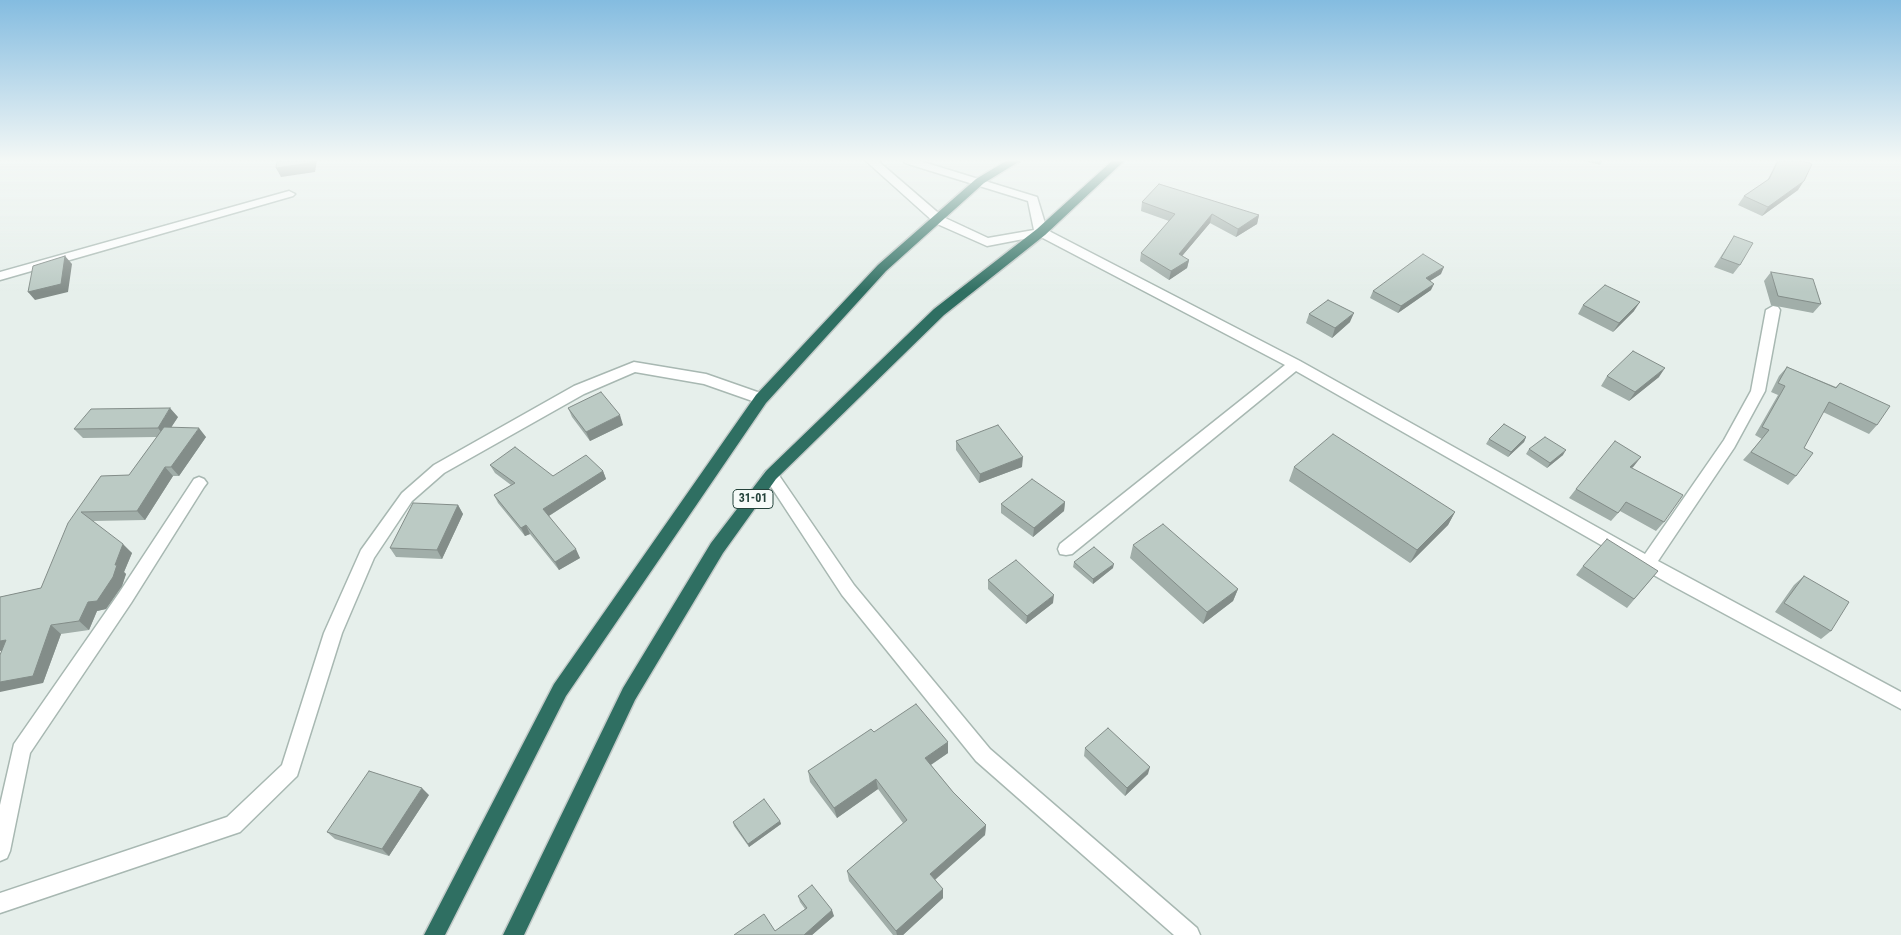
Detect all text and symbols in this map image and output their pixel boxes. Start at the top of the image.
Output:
road number: 31-01 [733,489,773,508]

